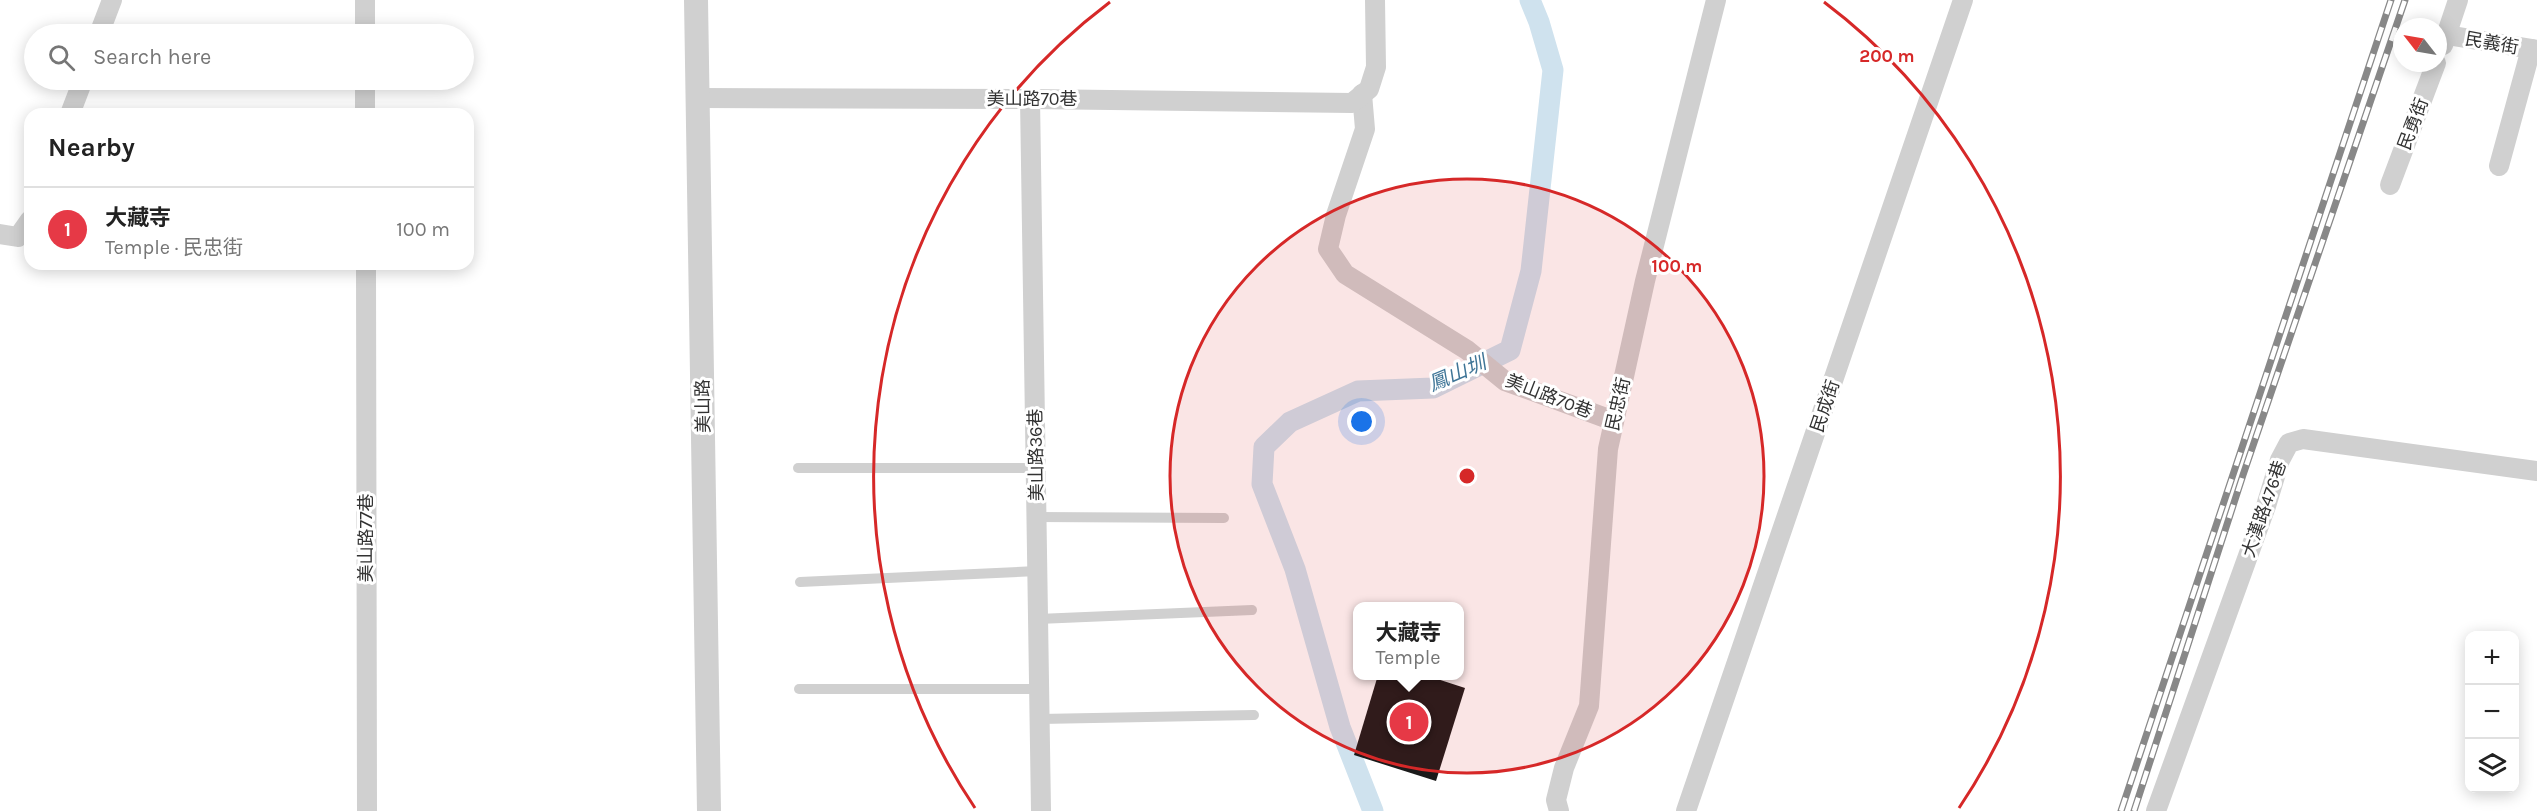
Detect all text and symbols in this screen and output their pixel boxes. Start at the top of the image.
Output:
north arrow [2393,18,2447,72]
search box [24,24,474,90]
street label: 民義街 [2464,27,2520,59]
icon: search [45,41,78,74]
text: Search here [93,44,211,70]
text: 200 m [1859,45,1915,67]
street label: 美山路70巷 [986,88,1078,110]
street label: 民勇街 [2393,95,2433,153]
text: Nearby [48,132,135,163]
text: 大藏寺 [105,205,171,231]
text: 1 [64,218,71,241]
text: 100 m [396,218,450,241]
text: Temple · 民忠街 [105,236,243,259]
text: 100 m [1652,255,1702,277]
water label: 鳳山圳 [1425,350,1492,396]
street label: 美山路70巷 [1503,369,1595,423]
street label: 民忠街 [1601,375,1635,433]
street label: 民成街 [1806,377,1844,435]
street label: 美山路 [692,379,714,433]
your location [1347,407,1376,436]
street label: 美山路36巷 [1024,408,1048,502]
street label: 大漢路476巷 [2237,458,2291,560]
centre of rings [1457,466,1477,486]
street label: 美山路77巷 [355,494,377,582]
popup [1353,602,1464,680]
text: 大藏寺 [1375,620,1442,646]
map controls [2465,631,2519,793]
button: + [2465,631,2519,685]
text: Temple [1375,646,1441,669]
button: − [2465,685,2519,739]
pin: 1 [1390,700,1428,744]
button: layers [2465,739,2519,793]

